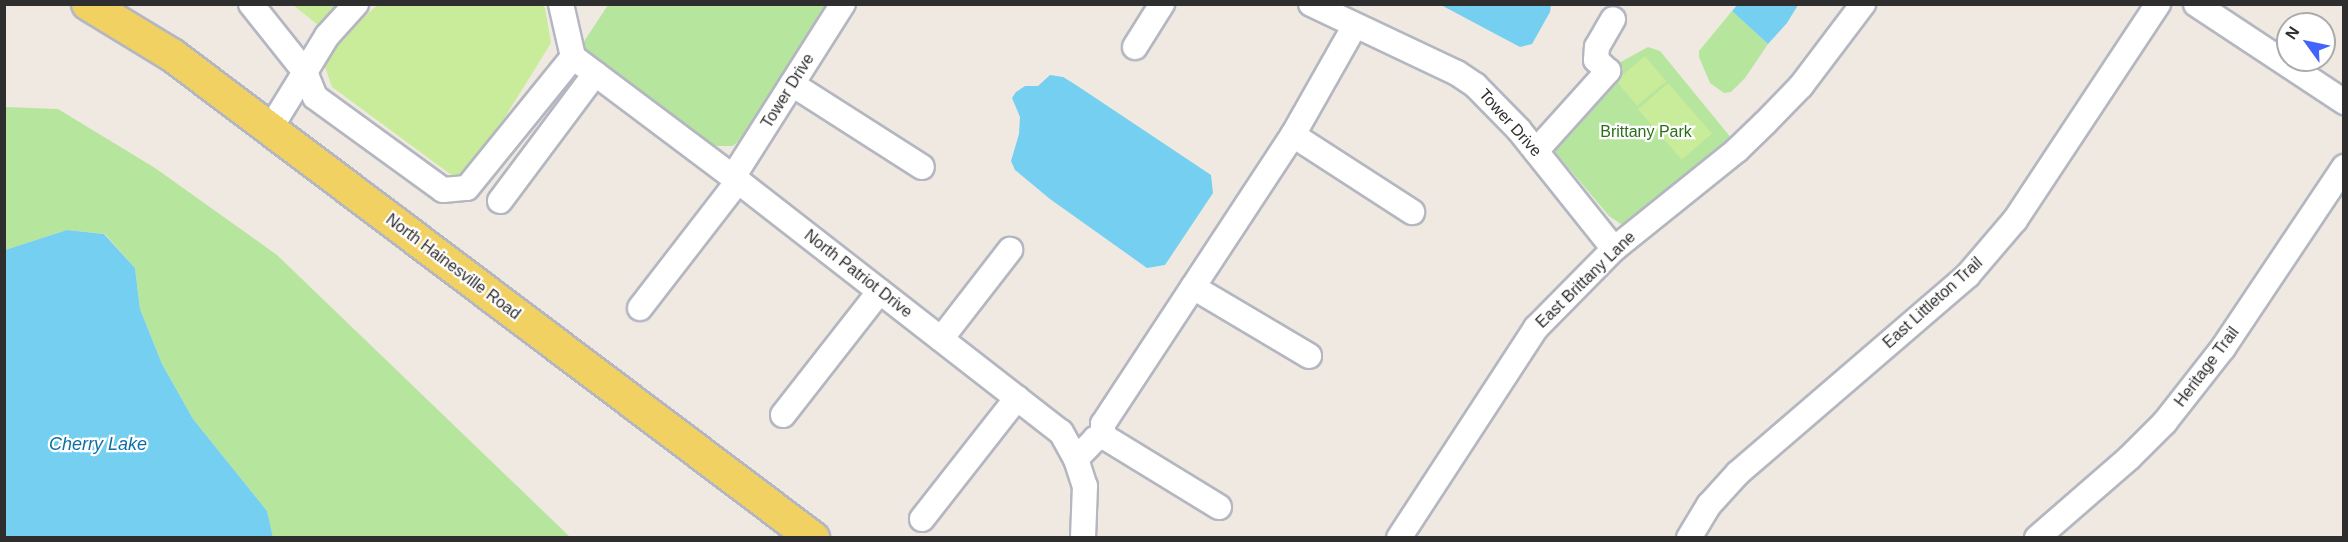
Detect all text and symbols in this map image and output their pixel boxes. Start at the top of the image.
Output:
north arrow [2276,12,2336,72]
text: N [2282,24,2302,42]
street label: Tower Drive [757,50,819,132]
street label: Tower Drive [1475,85,1545,161]
park label: Brittany Park [1600,122,1692,142]
street label: North Hainesville Road [382,210,524,324]
street label: North Patriot Drive [800,226,916,322]
street label: East Brittany Lane [1532,228,1640,332]
street label: East Littleton Trail [1879,253,1987,353]
street label: Heritage Trail [2171,323,2243,411]
water label: Cherry Lake [49,433,147,455]

